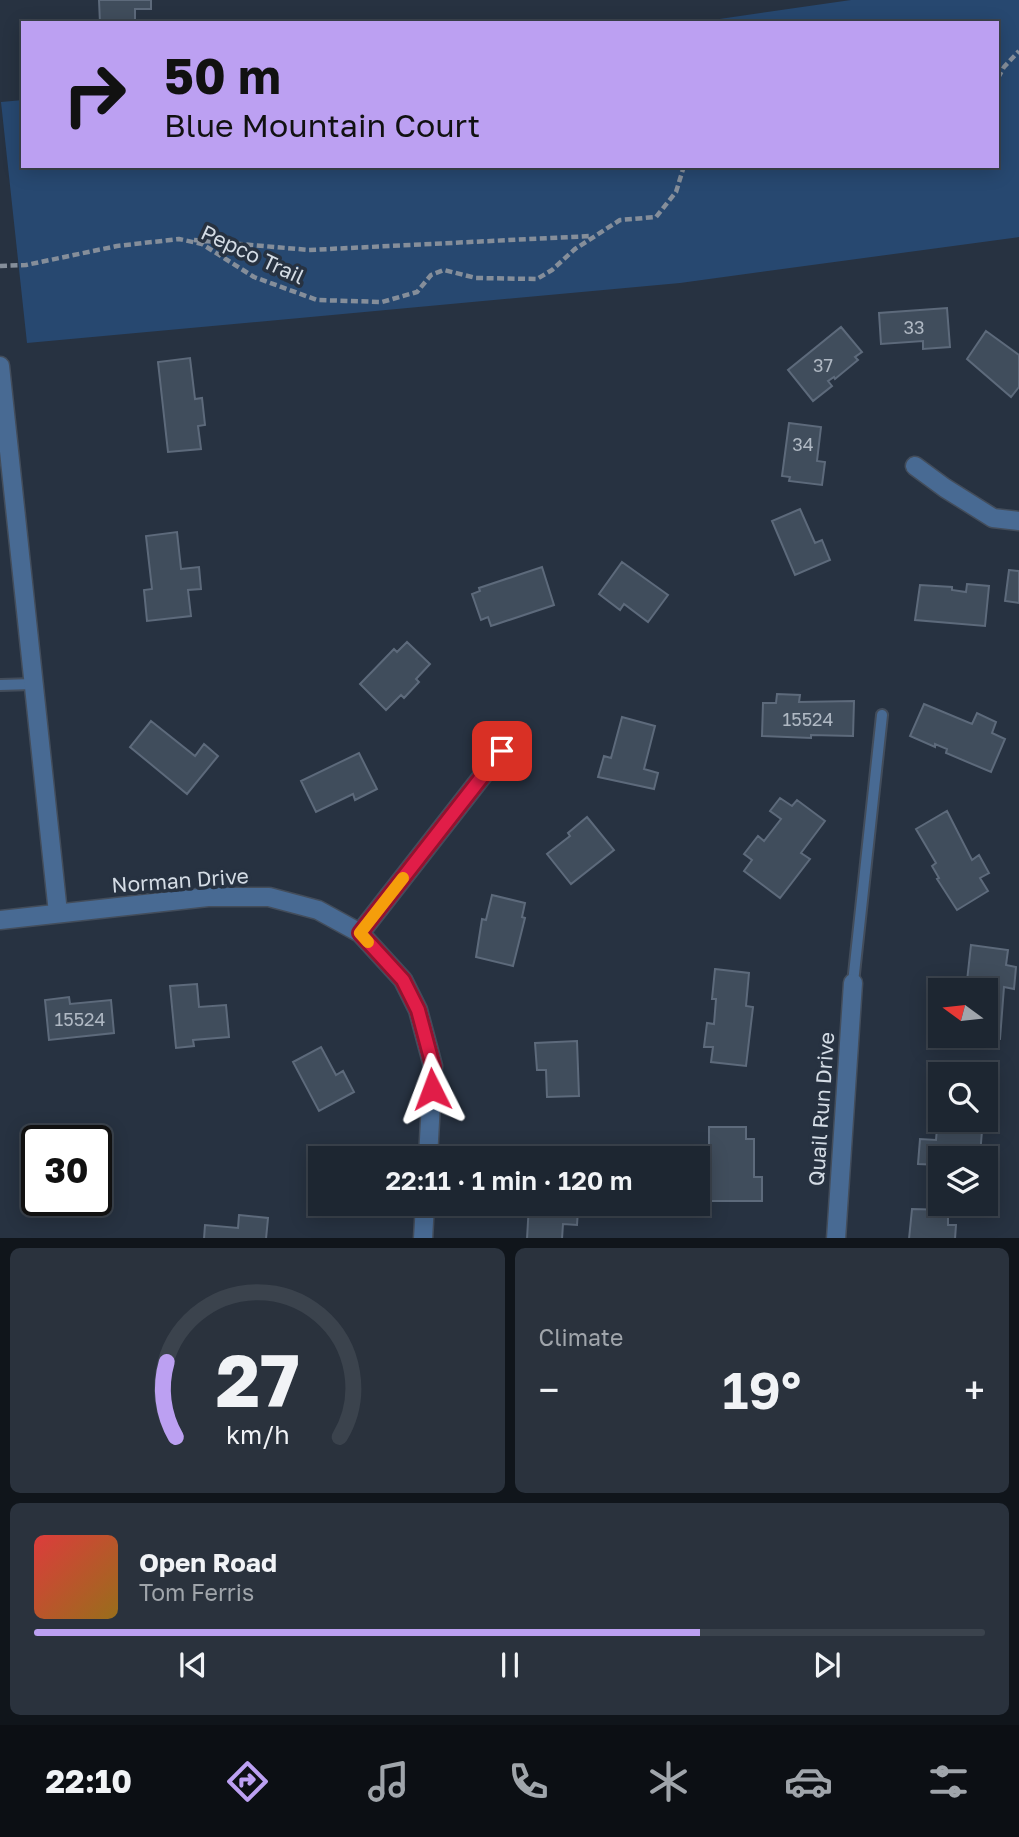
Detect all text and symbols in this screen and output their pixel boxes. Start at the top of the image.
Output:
text: 50 m [164,46,281,105]
icon: right [49,49,140,140]
text: Blue Mountain Court [164,106,480,144]
street label: Pepco Trail [197,219,309,289]
house number: 33 [903,316,925,338]
house number: 37 [813,354,833,376]
house number: 34 [792,433,814,455]
house number: 15524 [782,708,834,730]
pin [472,721,532,781]
icon: arrive [483,732,521,770]
street label: Norman Drive [111,862,249,898]
north arrow [928,978,998,1048]
map controls [928,978,998,1216]
house number: 15524 [54,1008,106,1030]
street label: Quail Run Drive [803,1031,839,1187]
position arrow [395,1052,469,1126]
button: search [928,1062,998,1132]
speed limit sign: 30 [21,1125,112,1216]
button: layers [928,1146,998,1216]
text: 22:11 · 1 min · 120 m [385,1165,633,1196]
text: Climate [539,1323,623,1351]
text: 27 [215,1336,299,1423]
text: 19° [722,1358,801,1420]
text: − [539,1367,559,1412]
text: + [964,1367,985,1412]
text: km/h [225,1418,289,1449]
text: Open Road [139,1547,277,1578]
text: Tom Ferris [139,1578,254,1606]
icon: previous [174,1646,212,1684]
icon: pause [491,1646,529,1684]
icon: next [808,1646,846,1684]
icon: directions [223,1757,272,1806]
icon: music [364,1757,413,1806]
icon: phone [504,1757,553,1806]
icon: climate [644,1757,693,1806]
icon: car [784,1757,833,1806]
icon: filters [924,1757,973,1806]
text: 22:10 [46,1762,132,1800]

